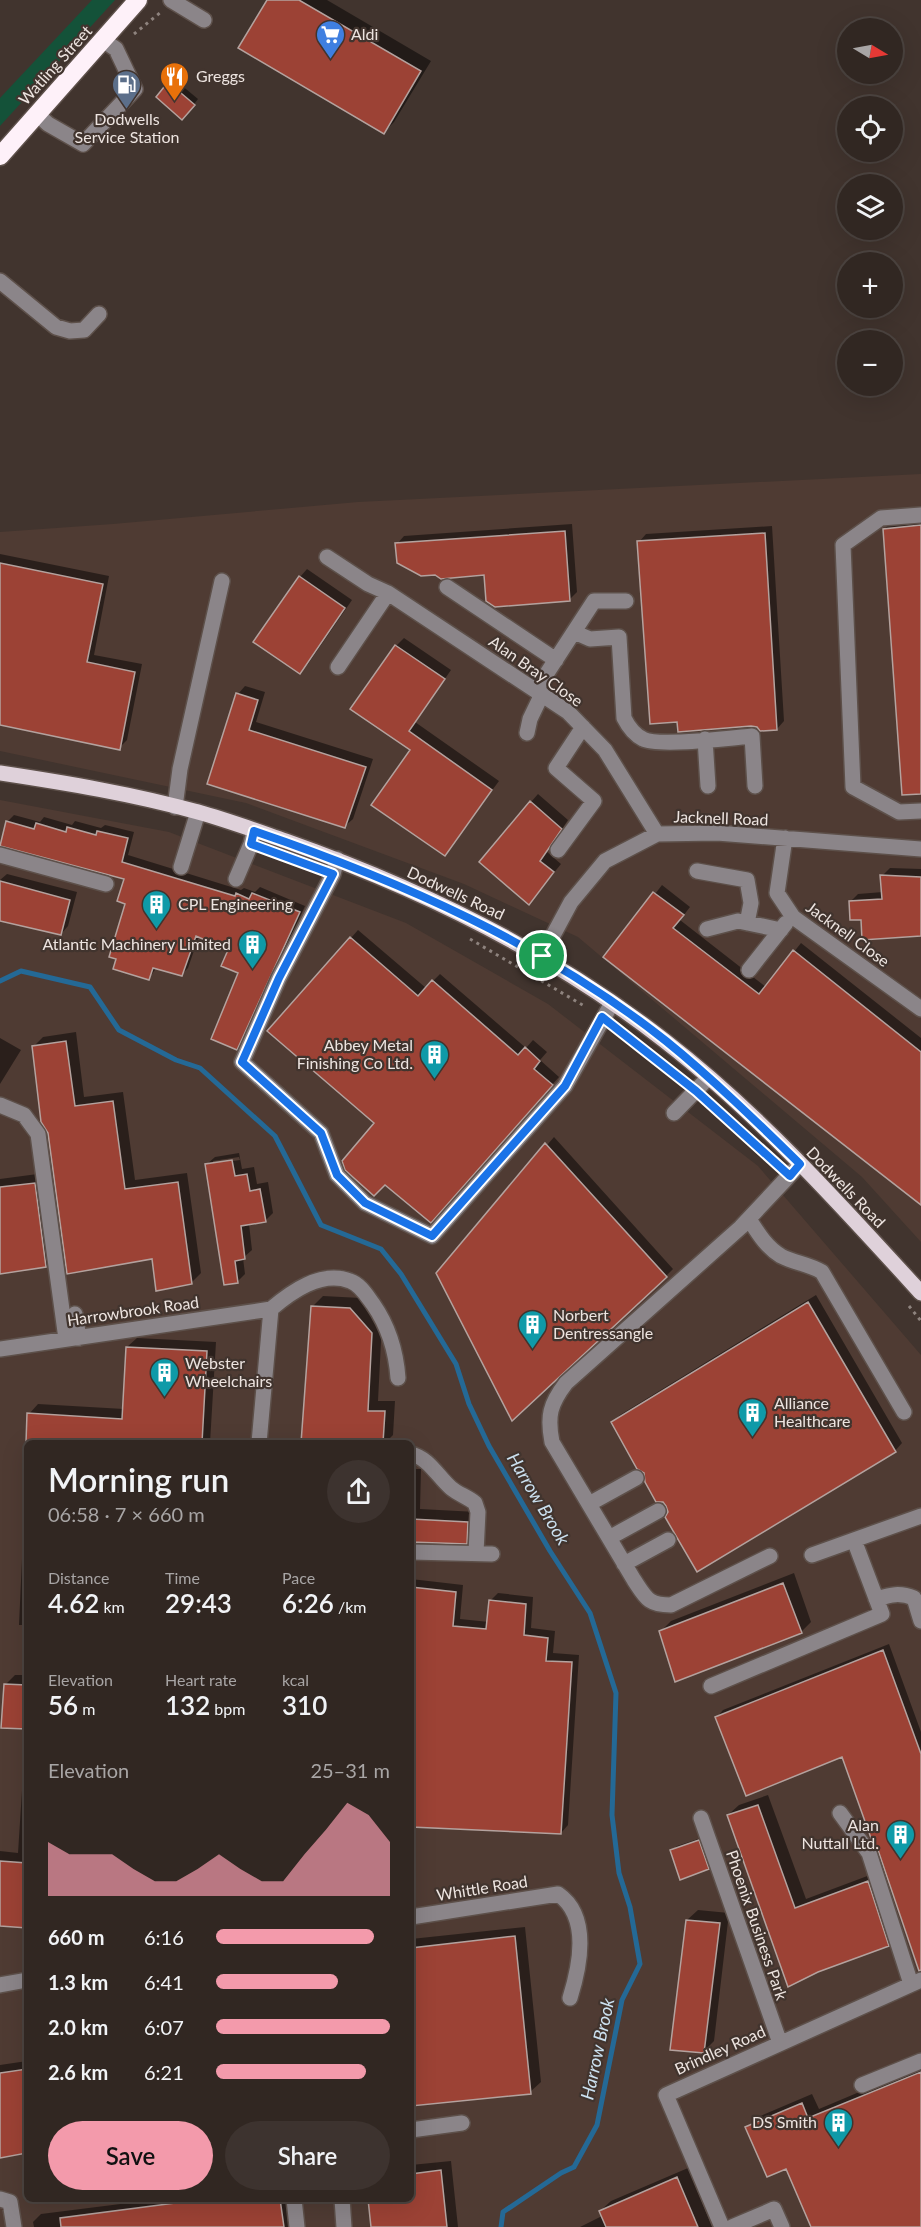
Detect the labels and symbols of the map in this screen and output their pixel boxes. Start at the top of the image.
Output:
supermarket icon: Aldi [314,18,346,60]
north arrow [837,18,903,84]
street label: Watling Street [14,21,95,108]
place label: Aldi [351,24,378,43]
restaurant icon: Greggs [159,60,191,102]
place label: Greggs [196,66,245,85]
fuel station icon: Dodwells Service Station [111,68,143,110]
place label: Dodwells Service Station [75,109,179,146]
street label: Alan Bray Close [486,631,587,710]
street label: Jacknell Road [673,806,769,829]
street label: Dodwells Road [405,862,508,923]
building icon: CPL Engineering [141,888,173,930]
place label: CPL Engineering [178,894,293,913]
street label: Jacknell Close [803,897,894,970]
building icon: Atlantic Machinery Limited [236,928,268,970]
pin [516,930,567,981]
place label: Atlantic Machinery Limited [42,934,231,953]
place label: Abbey Metal Finishing Co Ltd. [297,1035,413,1072]
building icon: Abbey Metal Finishing Co Ltd. [418,1038,450,1080]
street label: Dodwells Road [803,1142,890,1231]
street label: Harrowbrook Road [66,1292,200,1329]
place label: Norbert Dentressangle [553,1305,653,1342]
building icon: Norbert Dentressangle [516,1308,548,1350]
place label: Webster Wheelchairs [185,1353,272,1390]
building icon: Webster Wheelchairs [148,1356,180,1398]
place label: Alliance Healthcare [774,1393,850,1430]
building icon: Alliance Healthcare [737,1396,769,1438]
water label: Harrow Brook [503,1448,575,1549]
place label: Alan Nuttall Ltd. [801,1815,879,1852]
building icon: Alan Nuttall Ltd. [884,1818,916,1860]
street label: Phoenix Business Park [723,1847,792,2003]
street label: Whittle Road [435,1871,529,1904]
water label: Harrow Brook [576,1995,619,2102]
street label: Brindley Road [672,2021,768,2078]
building icon: DS Smith [822,2106,854,2148]
place label: DS Smith [752,2112,817,2131]

